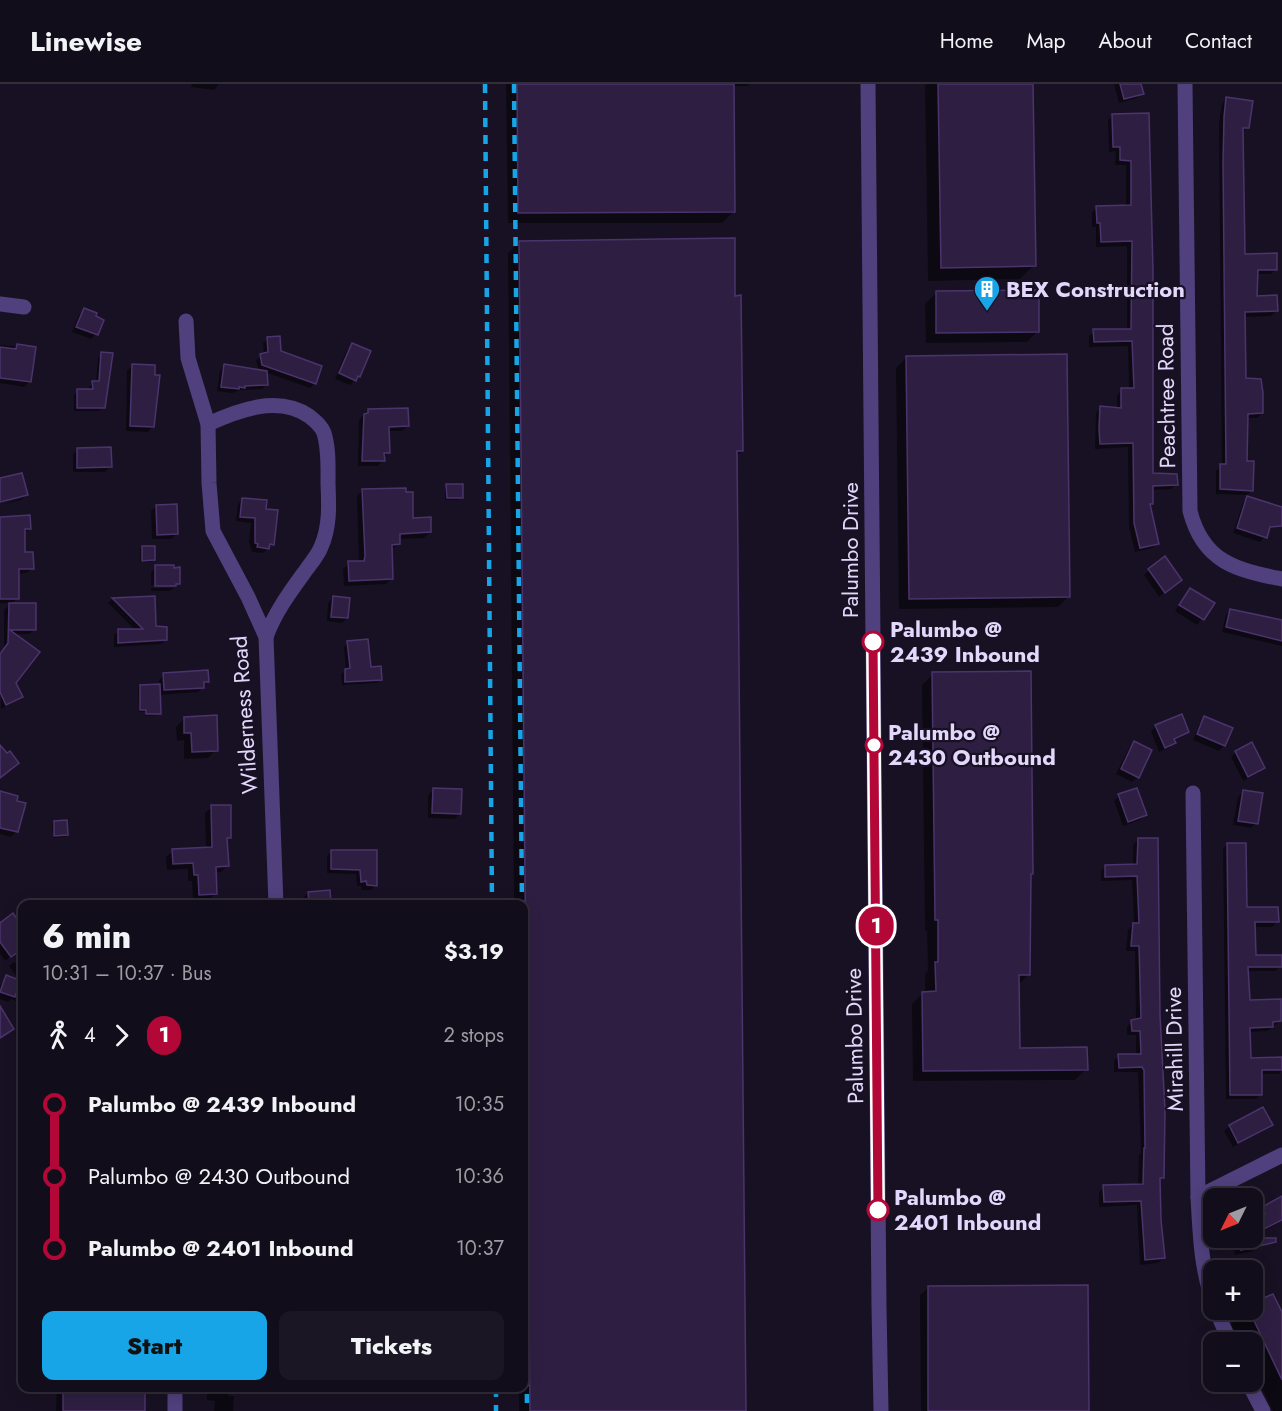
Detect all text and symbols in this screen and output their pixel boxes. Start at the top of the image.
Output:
text: Linewise [30,21,142,62]
text: Home [940,26,993,56]
text: Map [1026,26,1066,56]
text: About [1099,26,1152,56]
text: Contact [1185,26,1252,56]
place label: BEX Construction [1006,273,1185,305]
building icon: BEX Construction [972,274,1002,312]
street label: Peachtree Road [1149,323,1183,469]
street label: Palumbo Drive [834,482,866,618]
place label: Palumbo @ 2439 Inbound [890,613,1040,670]
marker: Palumbo @ 2439 Inbound [862,631,884,653]
street label: Wilderness Road [223,635,265,795]
place label: Palumbo @ 2430 Outbound [888,716,1056,773]
marker: Palumbo @ 2430 Outbound [865,736,883,754]
line badge: 1 [856,906,896,946]
text: 1 [871,911,881,941]
text: 6 min [42,913,131,960]
text: $3.19 [444,935,504,967]
text: 10:31 – 10:37 · Bus [42,959,212,988]
street label: Palumbo Drive [837,968,871,1104]
street label: Mirahill Drive [1157,986,1191,1112]
icon: walk [42,1019,75,1052]
icon: forward [105,1019,138,1052]
text: 1 [159,1020,169,1050]
text: 4 [84,1021,96,1050]
text: 2 stops [443,1021,504,1050]
text: Palumbo @ 2439 Inbound [88,1088,356,1120]
text: 10:35 [455,1090,504,1119]
text: Palumbo @ 2430 Outbound [88,1160,350,1192]
text: 10:36 [455,1162,504,1191]
place label: Palumbo @ 2401 Inbound [894,1181,1041,1238]
north arrow [1203,1188,1263,1248]
map controls [1203,1188,1263,1392]
marker: Palumbo @ 2401 Inbound [867,1199,889,1221]
text: Palumbo @ 2401 Inbound [88,1232,354,1264]
text: 10:37 [456,1234,504,1263]
button: + [1203,1260,1263,1320]
button: Start [42,1311,267,1380]
button: Tickets [279,1311,504,1380]
button: − [1203,1332,1263,1392]

